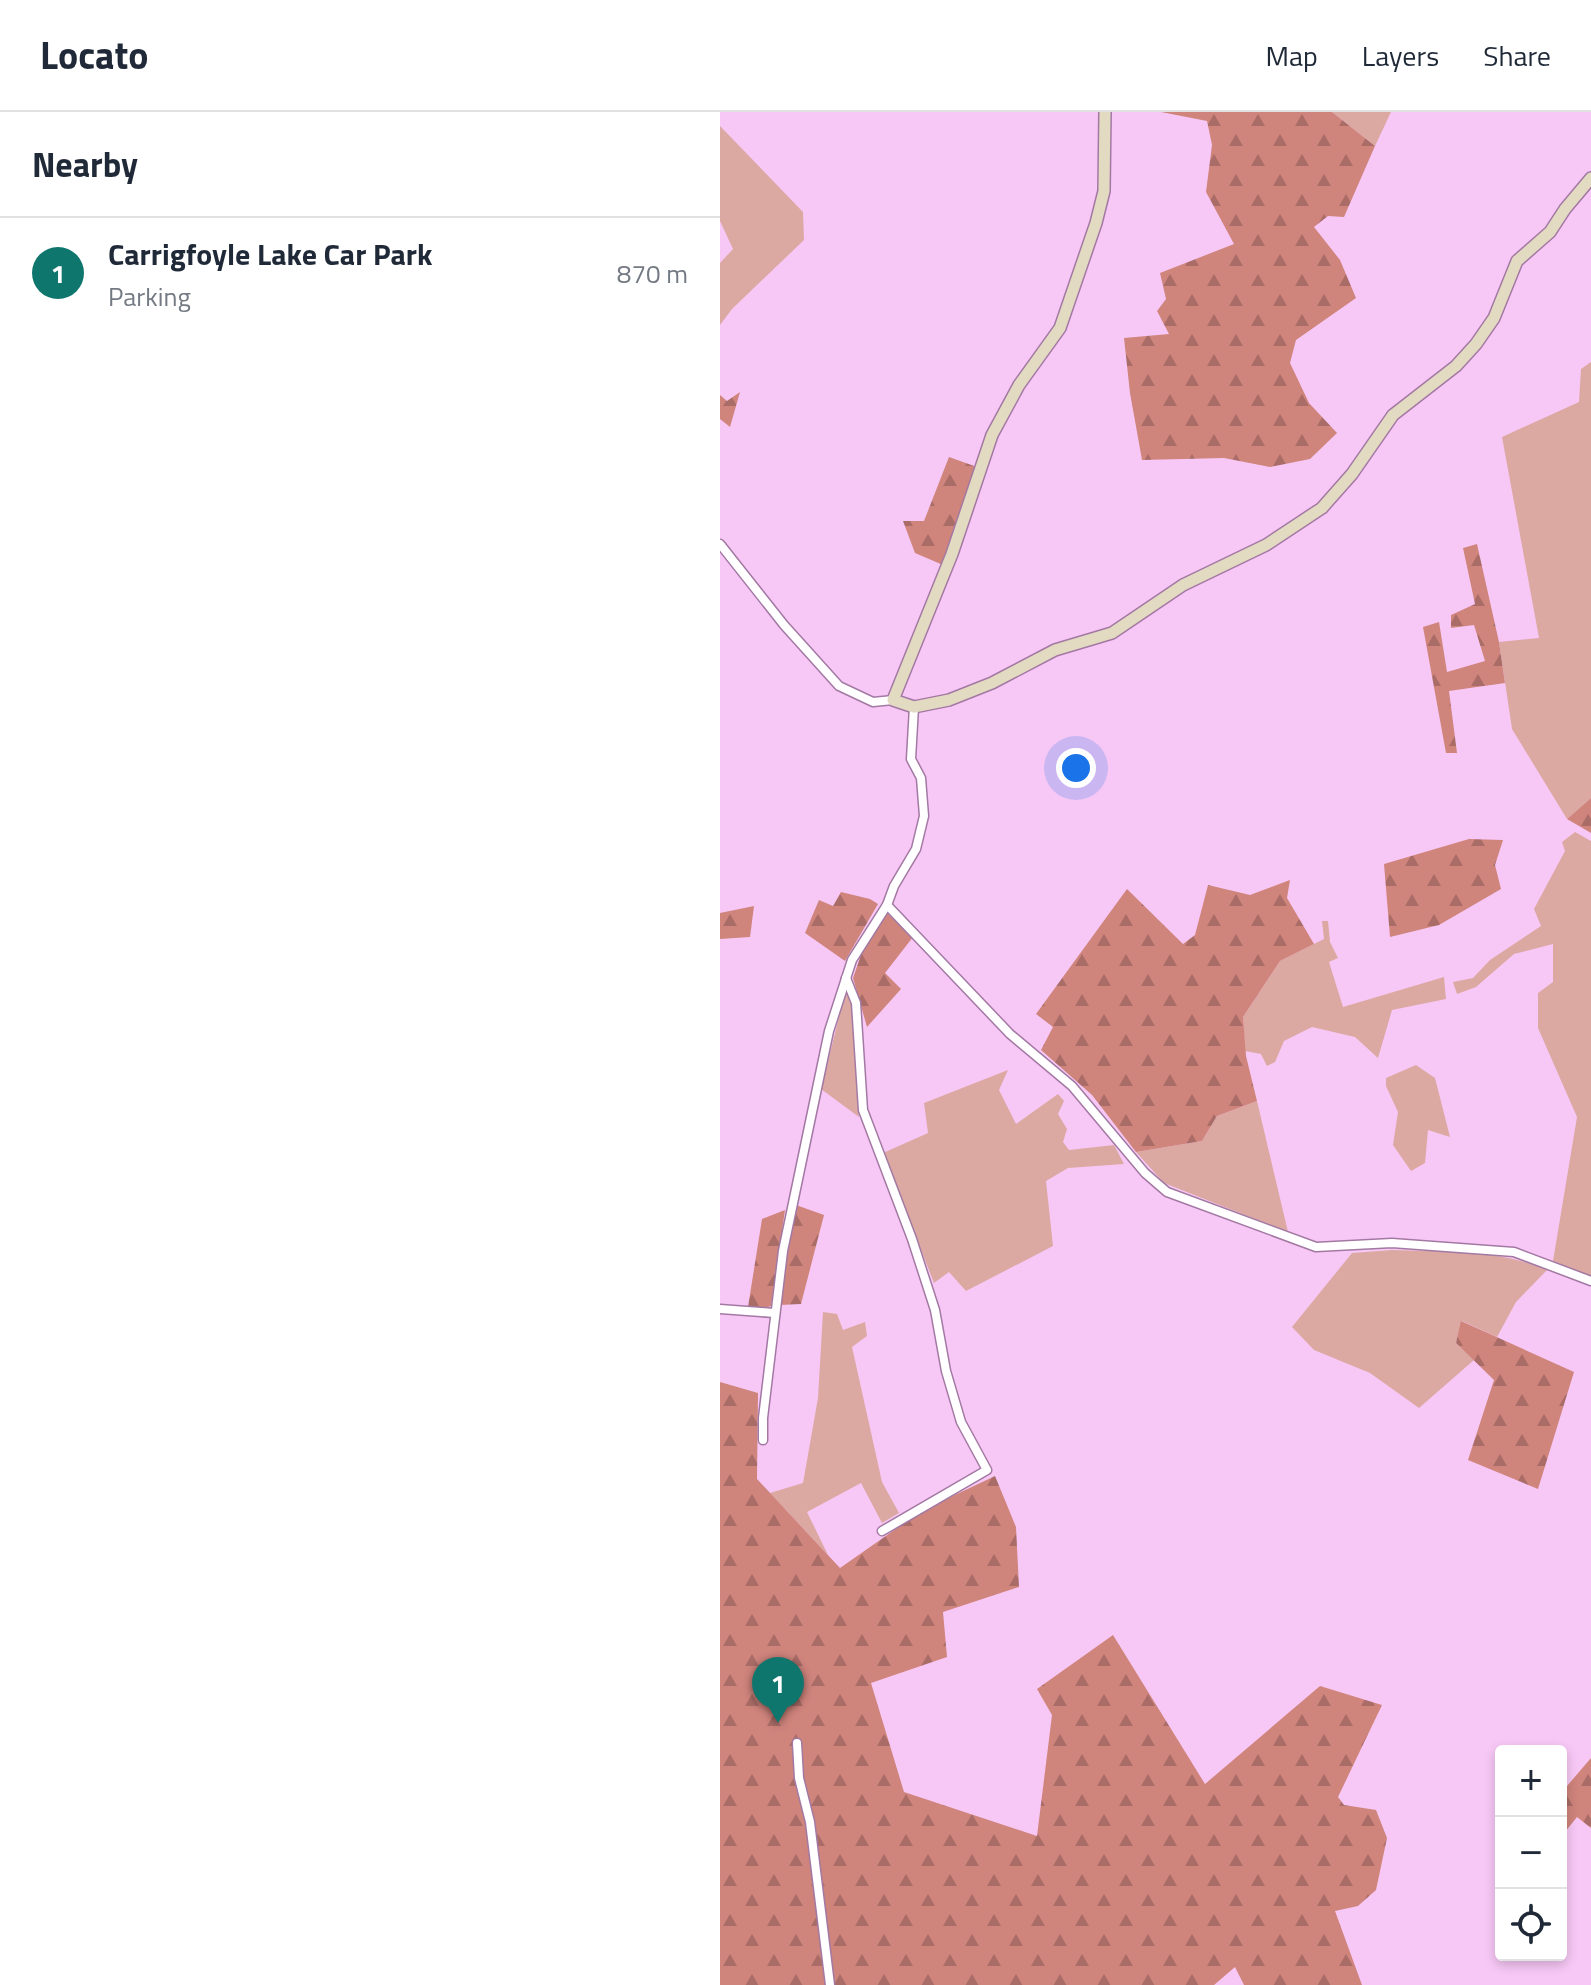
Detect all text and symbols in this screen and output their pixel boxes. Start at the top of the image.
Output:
text: Locato [40,26,149,84]
text: Map [1265,34,1318,77]
text: Layers [1362,34,1439,77]
text: Share [1483,34,1551,77]
text: Nearby [32,138,138,190]
text: Carrigfoyle Lake Car Park [108,231,432,277]
text: 1 [51,254,65,293]
text: 870 m [617,254,688,293]
text: Parking [108,277,191,316]
your location [1056,748,1096,788]
pin: 1 [752,1657,804,1723]
map controls [1495,1745,1567,1961]
button: + [1495,1745,1567,1817]
button: − [1495,1817,1567,1889]
button: locate [1495,1889,1567,1961]

